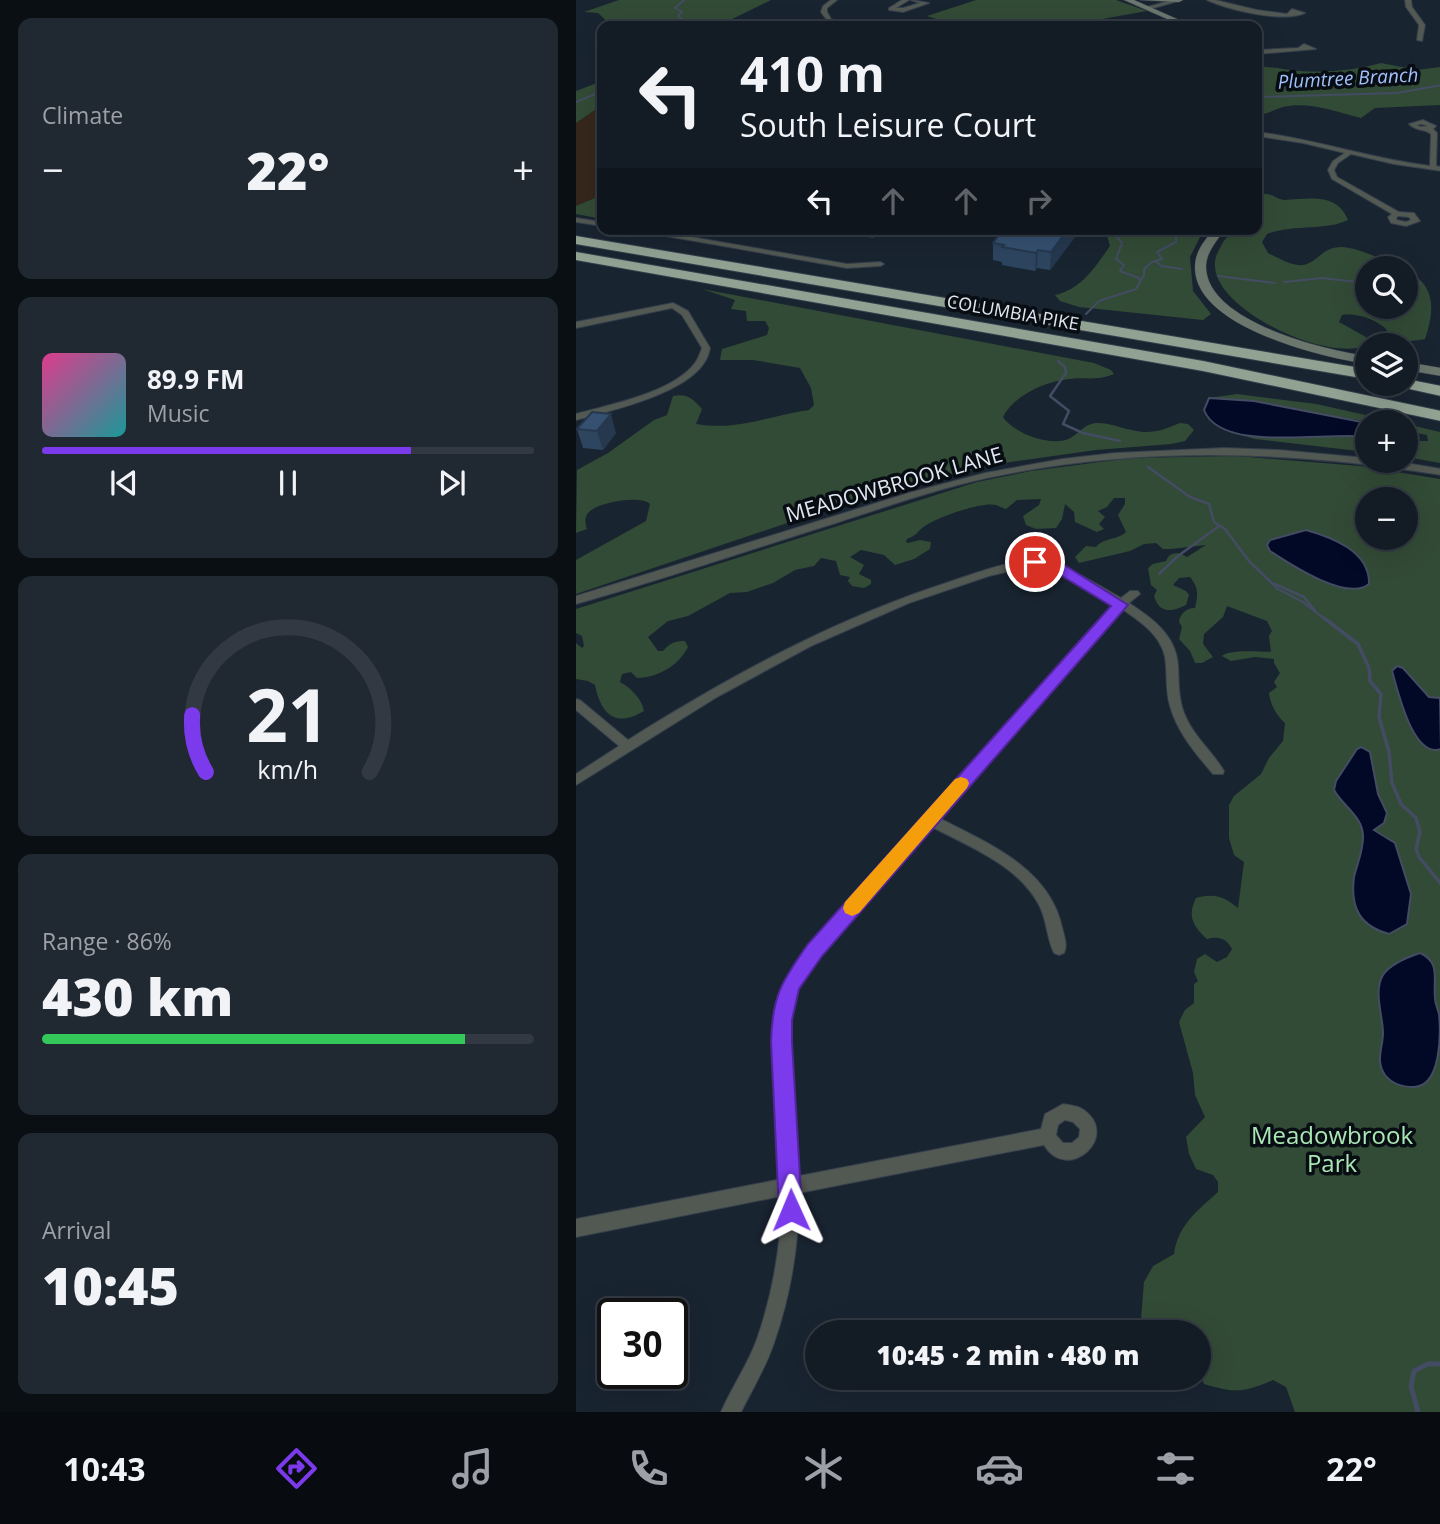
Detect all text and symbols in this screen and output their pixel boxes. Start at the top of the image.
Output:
text: 410 m [740,40,885,106]
icon: left [625,49,716,140]
water label: Plumtree Branch [1277,61,1419,95]
text: Climate [42,99,123,131]
text: South Leisure Court [740,103,1036,146]
text: 22° [247,134,329,205]
text: − [42,143,64,195]
text: + [512,143,534,195]
icon: left [801,182,839,220]
icon: ahead [874,182,912,220]
icon: ahead [947,182,985,220]
icon: right [1020,182,1058,220]
map controls [1355,256,1418,550]
button: search [1355,256,1418,319]
street label: COLUMBIA PIKE [945,289,1081,335]
button: layers [1355,333,1418,396]
text: 89.9 FM [147,361,245,397]
text: Music [147,397,210,429]
button: + [1355,410,1418,473]
street label: MEADOWBROOK LANE [782,440,1006,528]
icon: previous [105,464,143,502]
icon: pause [269,464,307,502]
icon: next [433,464,471,502]
button: − [1355,487,1418,550]
pin [1005,532,1065,592]
icon: arrive [1016,543,1054,581]
text: 21 [246,664,330,763]
text: km/h [258,752,318,786]
text: Range · 86% [42,925,172,957]
text: 430 km [42,960,233,1031]
park label: Meadowbrook Park [1251,1118,1413,1179]
position arrow [754,1173,828,1247]
text: Arrival [42,1214,111,1246]
text: 10:45 [42,1249,179,1320]
speed limit sign: 30 [597,1298,688,1389]
text: 10:45 · 2 min · 480 m [877,1337,1139,1373]
icon: directions [272,1444,321,1493]
icon: music [448,1444,497,1493]
icon: phone [624,1444,673,1493]
icon: climate [799,1444,848,1493]
icon: car [975,1444,1024,1493]
icon: filters [1151,1444,1200,1493]
text: 10:43 [63,1447,146,1490]
text: 22° [1326,1447,1377,1490]

